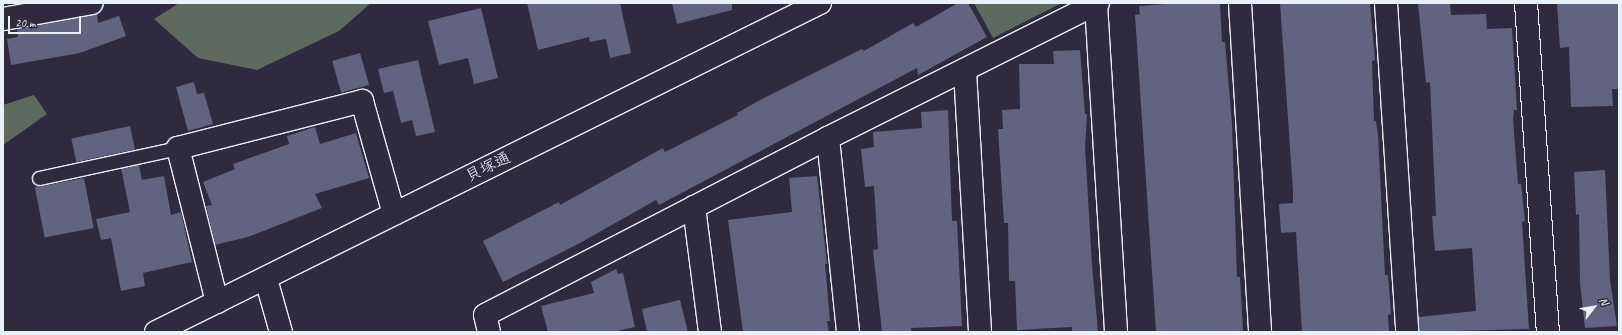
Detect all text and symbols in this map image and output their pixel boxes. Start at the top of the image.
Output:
scale bar [10,8,83,34]
text: 20 m [15,15,35,31]
street label: 貝塚通 [462,148,514,186]
north arrow [1574,287,1614,327]
text: N [1597,294,1612,307]

